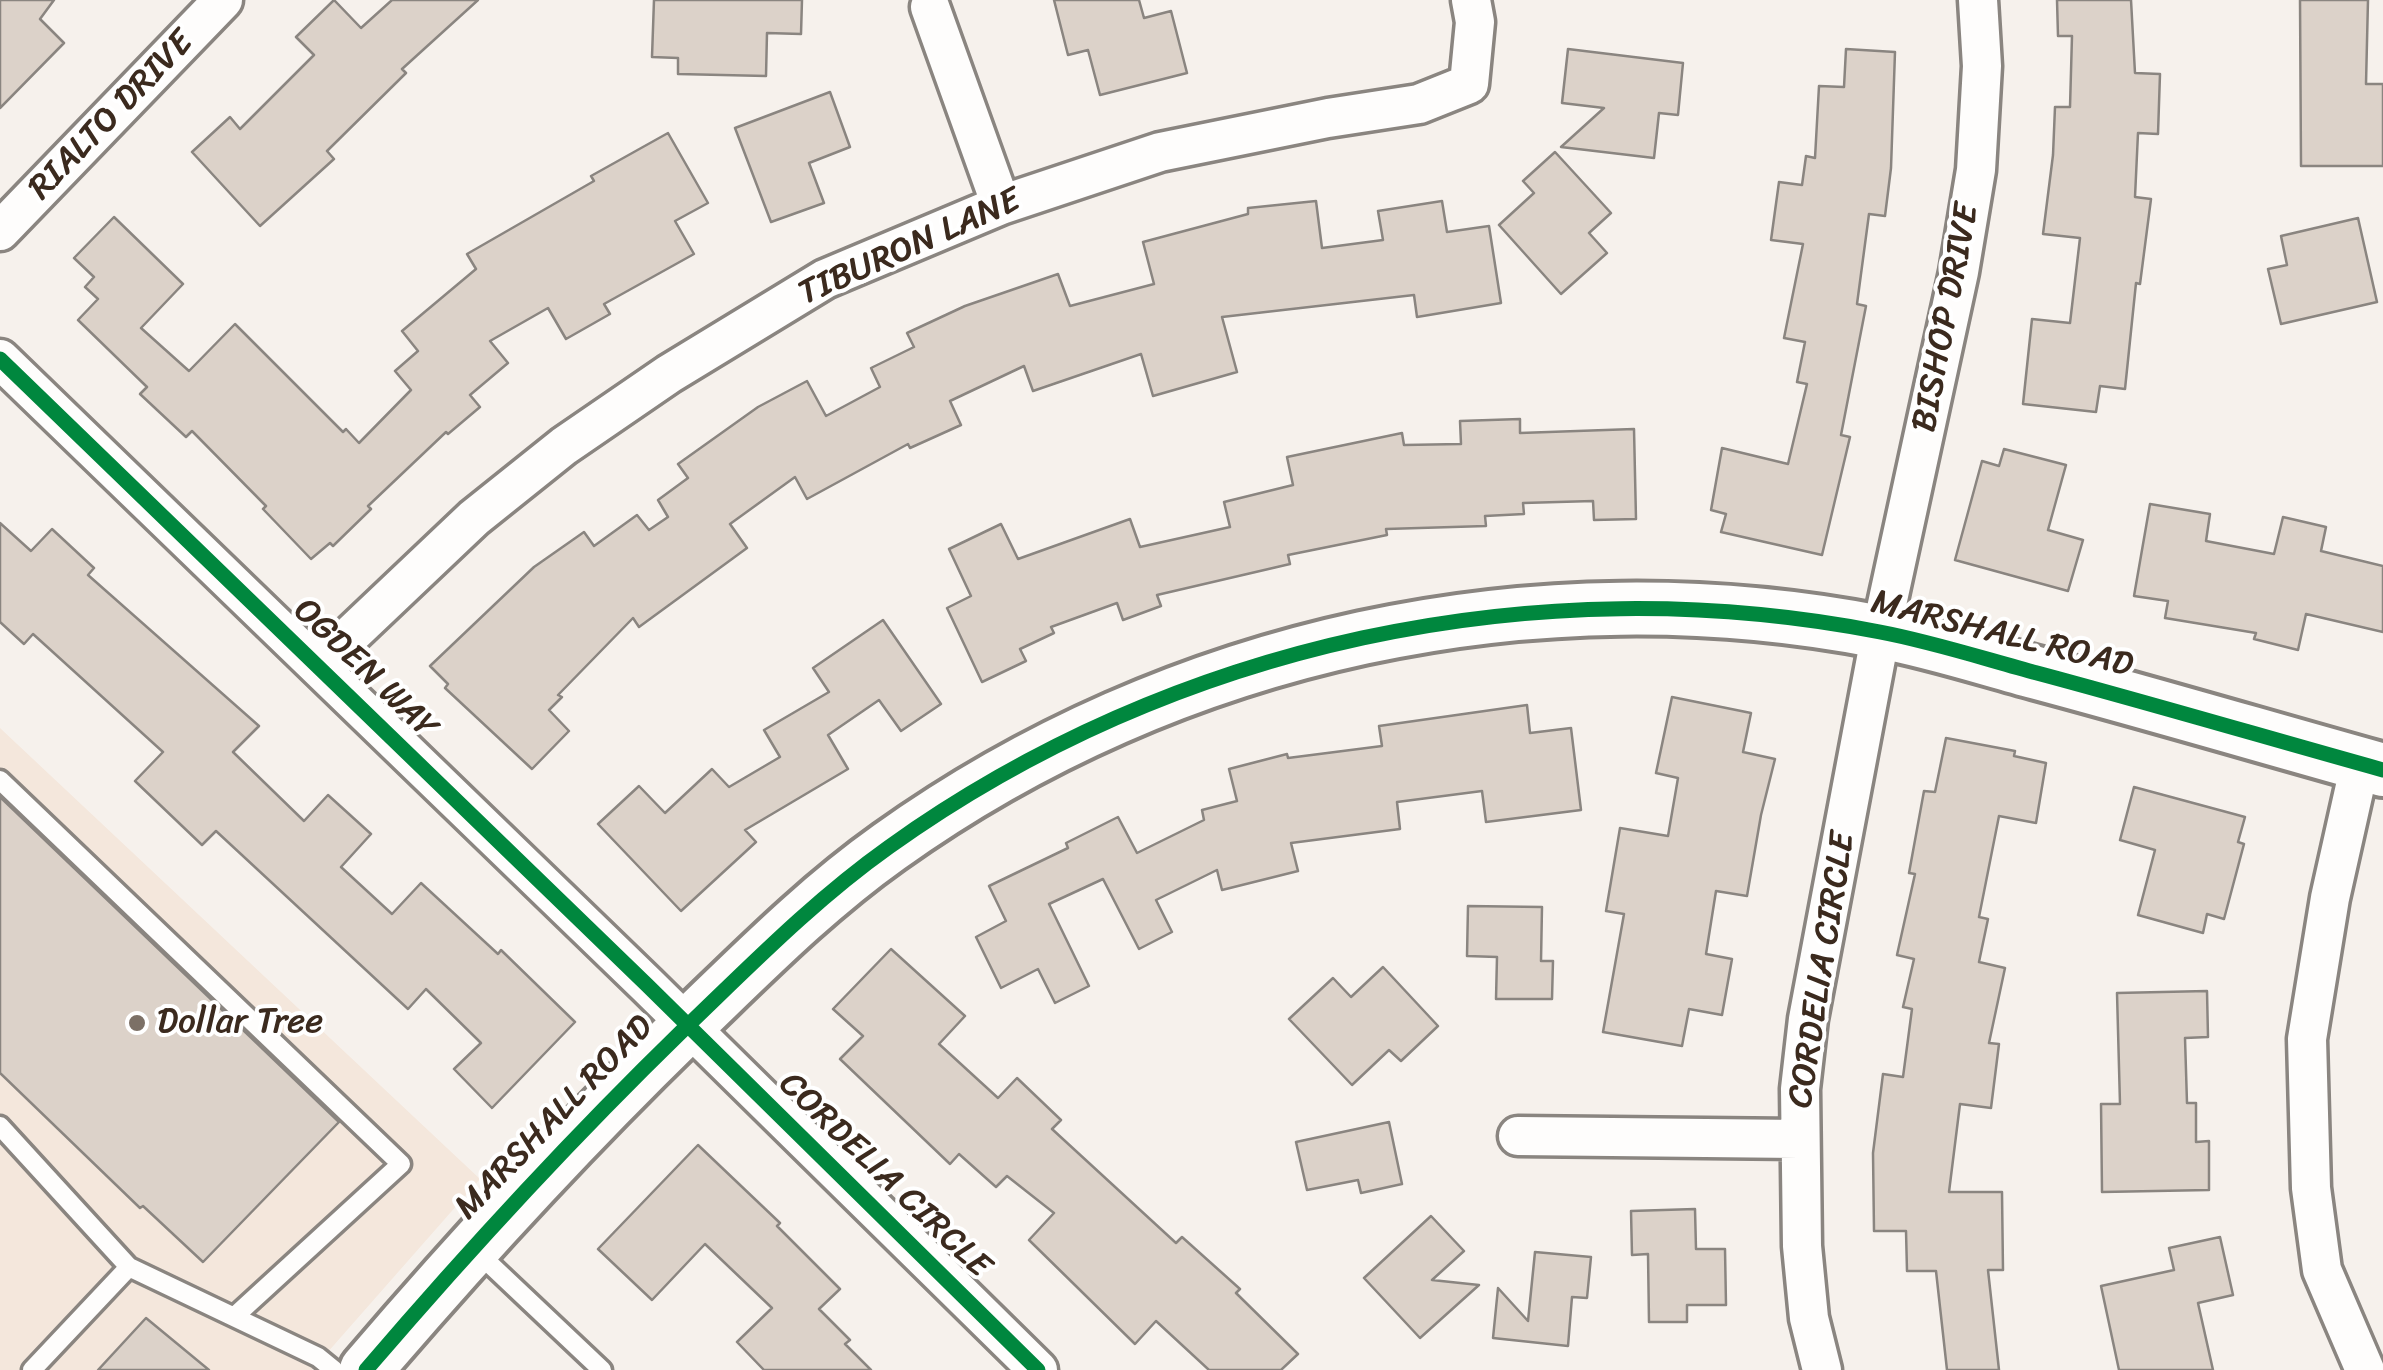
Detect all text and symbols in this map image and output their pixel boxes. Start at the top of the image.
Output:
street label: RIALTO DRIVE [21,22,203,210]
street label: TIBURON LANE [792,180,1028,316]
street label: BISHOP DRIVE [1904,200,1990,436]
street label: MARSHALL ROAD [1867,582,2137,688]
street label: OGDEN WAY [284,591,446,749]
street label: CORDELIA CIRCLE [1780,829,1866,1111]
place label: Dollar Tree [157,1002,323,1044]
street label: MARSHALL ROAD [447,1007,663,1229]
marker: Dollar Tree [126,1012,148,1034]
street label: CORDELIA CIRCLE [769,1064,999,1288]

